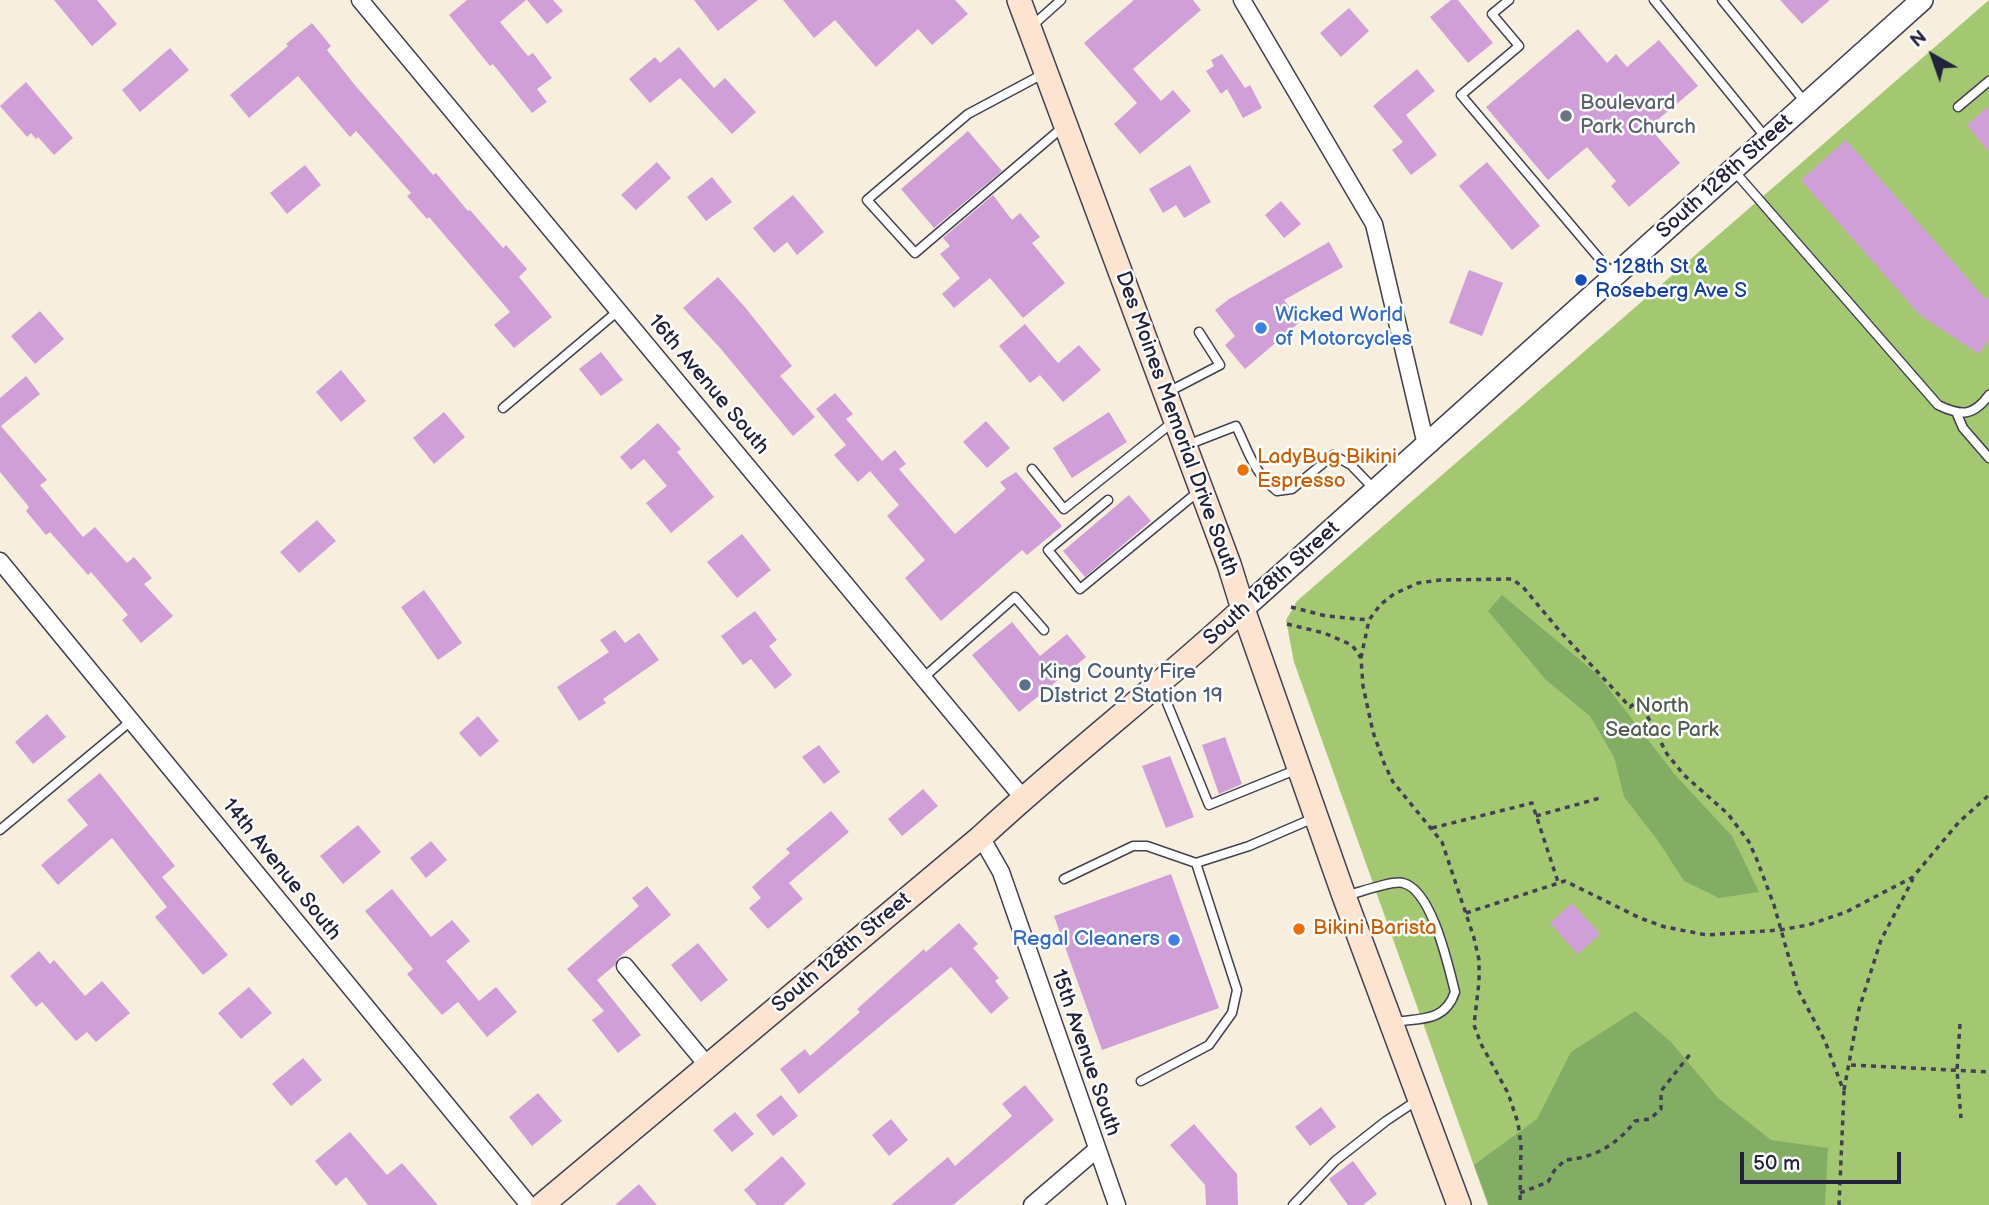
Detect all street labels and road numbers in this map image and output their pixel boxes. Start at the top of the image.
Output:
street label: South 128th Street [1652,109,1798,245]
street label: Des Moines Memorial Drive South [1109,268,1243,580]
street label: 16th Avenue South [642,310,774,460]
street label: South 128th Street [1199,516,1345,652]
street label: 14th Avenue South [216,794,346,946]
street label: South 128th Street [767,887,917,1019]
street label: 15th Avenue South [1045,967,1125,1139]

